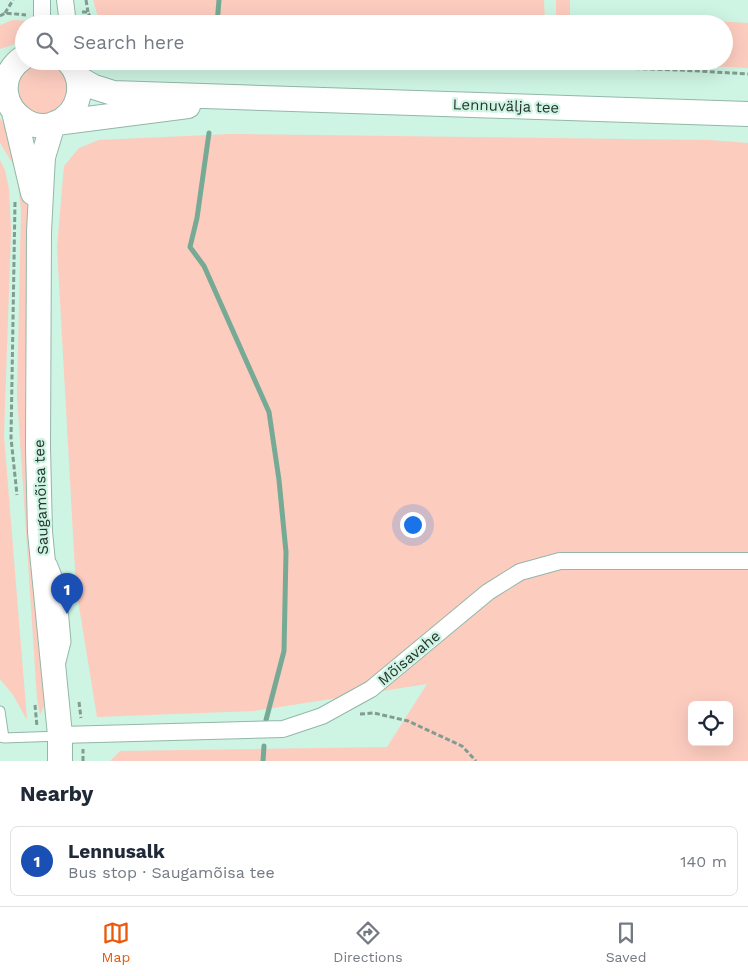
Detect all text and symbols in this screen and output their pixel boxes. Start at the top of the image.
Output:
search box [15,15,733,70]
icon: search [33,29,61,57]
text: Search here [73,31,184,54]
street label: Lennuvälja tee [452,95,560,117]
street label: Saugamõisa tee [30,439,52,555]
your location [400,512,426,538]
pin: 1 [51,573,83,614]
street label: Mõisavahe [374,627,444,689]
map controls [688,701,733,746]
button: locate [688,701,733,746]
text: Nearby [20,781,93,806]
text: Lennusalk [68,840,165,863]
text: 1 [34,852,40,871]
text: 140 m [680,852,727,871]
text: Bus stop · Saugamõisa tee [68,863,275,882]
tab: Map [102,919,130,965]
tab: Directions [333,919,403,965]
tab: Saved [606,919,646,965]

